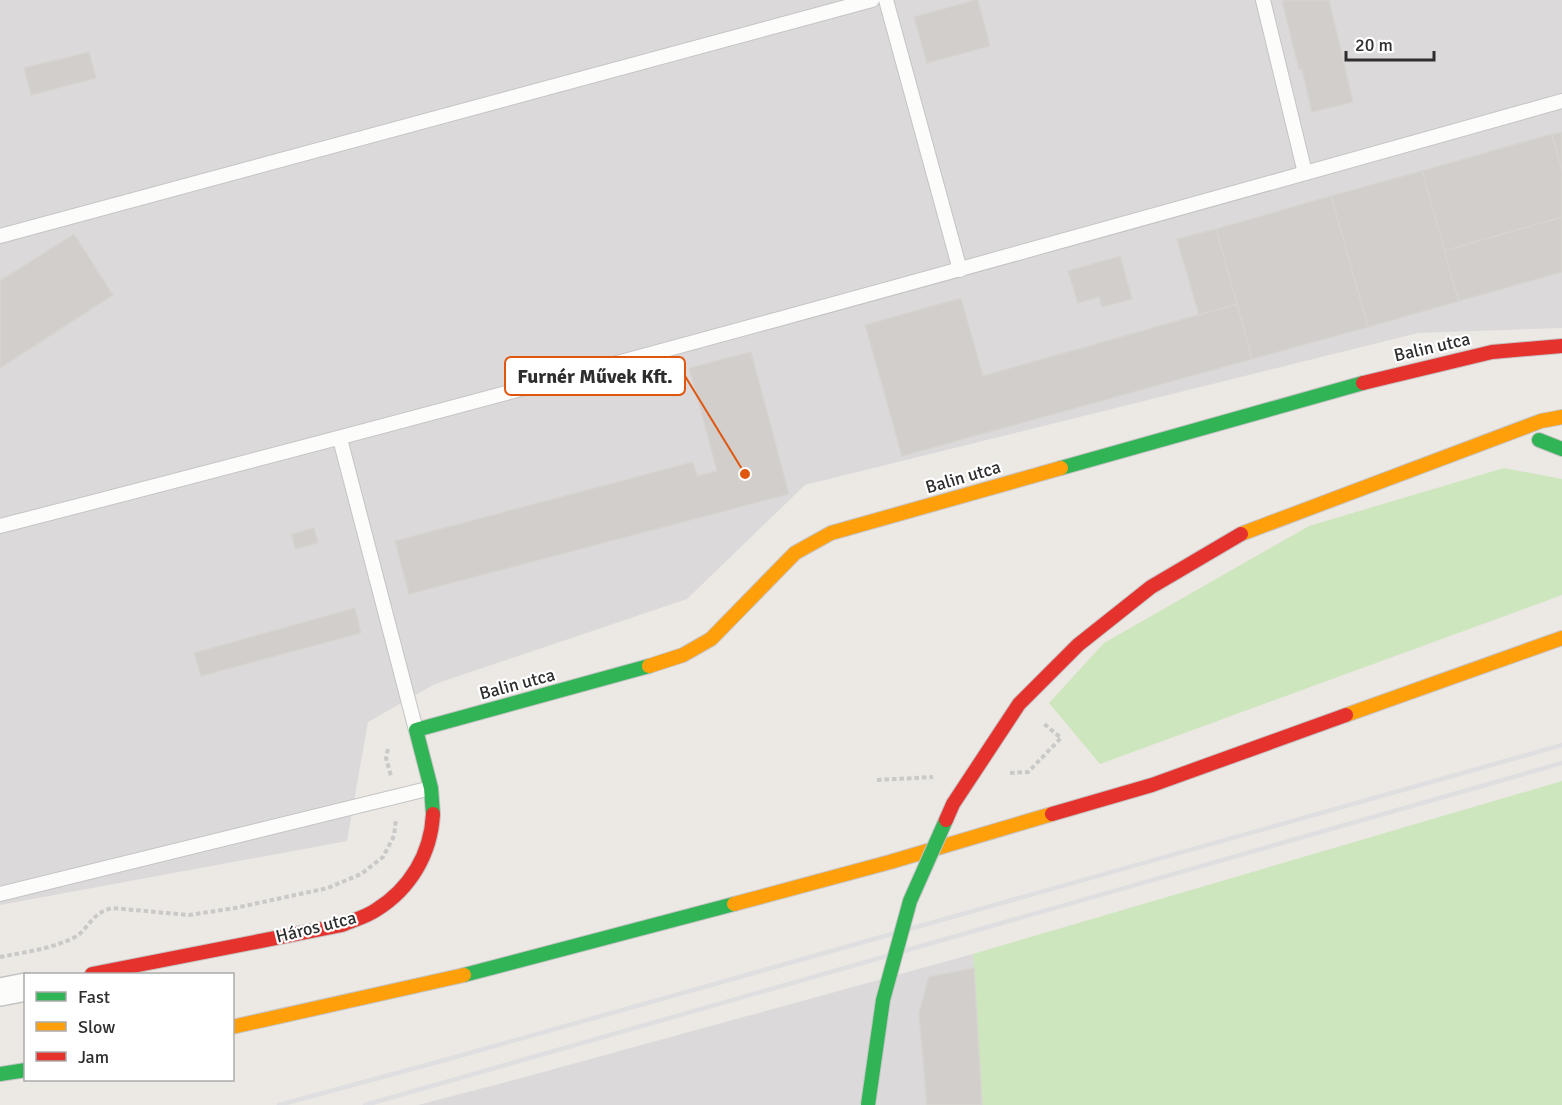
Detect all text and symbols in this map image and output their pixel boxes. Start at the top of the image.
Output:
scale bar [1346,24,1434,62]
text: 20 m [1355,34,1393,56]
street label: Balin utca [1392,328,1472,366]
callout: Furnér Művek Kft. [505,357,685,395]
text: Furnér Művek Kft. [517,364,673,389]
street label: Balin utca [923,456,1003,498]
street label: Balin utca [477,663,557,705]
street label: Háros utca [273,906,359,948]
legend [24,973,234,1081]
text: Fast [78,986,110,1008]
text: Slow [78,1016,115,1038]
text: Jam [78,1046,109,1068]

